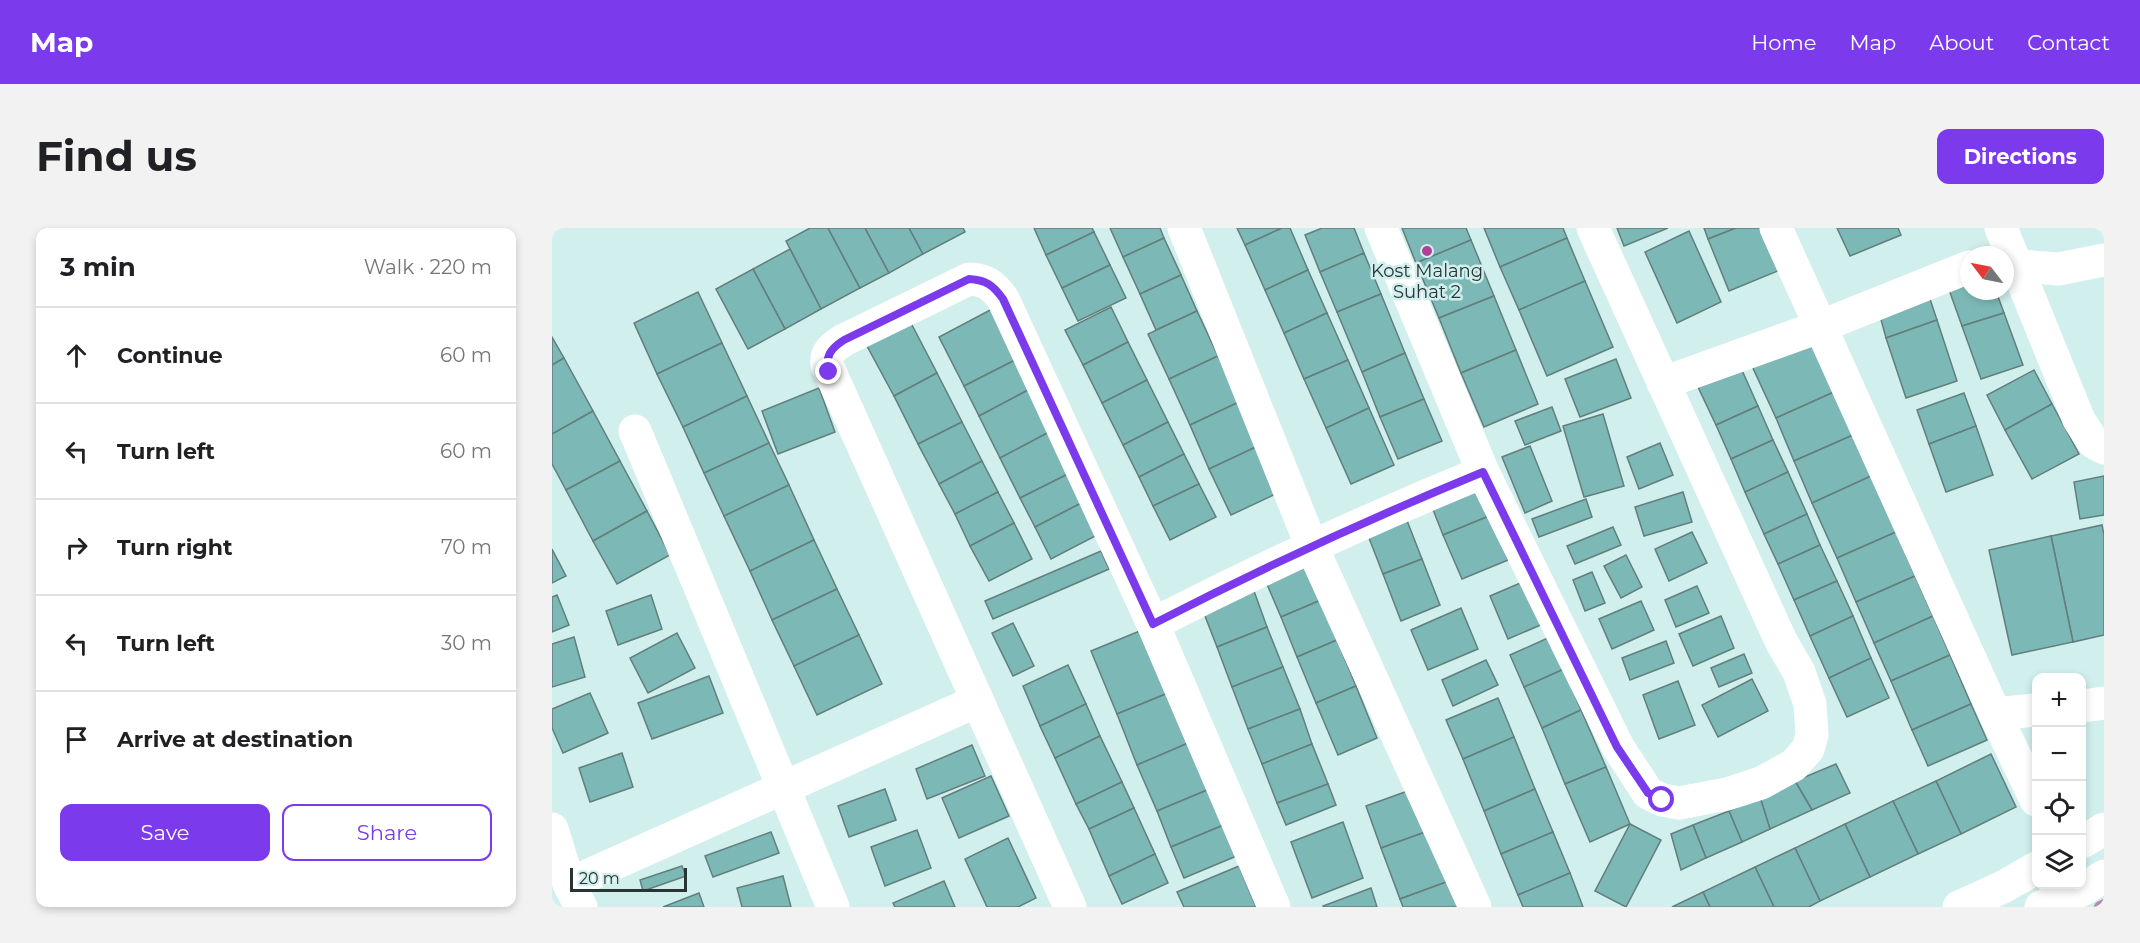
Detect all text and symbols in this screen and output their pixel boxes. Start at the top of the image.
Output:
text: Map [30,25,93,59]
text: Home [1751,30,1816,55]
text: Map [1849,30,1896,55]
text: About [1929,30,1994,55]
text: Contact [2027,30,2110,55]
button: Directions [1937,129,2104,184]
text: Find us [36,130,197,182]
marker: Kost Malang Suhat 2 [1420,244,1434,258]
north arrow [1960,246,2014,300]
text: 3 min [60,251,136,283]
text: Walk · 220 m [364,255,492,279]
place label: Kost Malang Suhat 2 [1371,260,1483,303]
icon: ahead [60,339,93,372]
text: Continue [117,342,223,369]
text: 60 m [440,343,492,367]
route end [815,358,841,384]
icon: left [60,435,93,468]
text: Turn left [117,438,215,465]
text: 60 m [440,439,492,463]
icon: right [60,531,93,564]
text: Turn right [117,534,232,561]
text: 70 m [441,535,492,559]
icon: left [60,627,93,660]
text: Turn left [117,630,215,657]
text: 30 m [441,631,492,655]
map controls [2032,673,2086,889]
button: + [2032,673,2086,727]
icon: arrive [60,723,93,756]
text: Arrive at destination [117,726,353,753]
button: − [2032,727,2086,781]
button: locate [2032,781,2086,835]
route start [1648,786,1674,812]
button: Save [60,804,270,861]
button: Share [282,804,492,861]
button: layers [2032,835,2086,889]
scale bar [570,865,687,892]
text: 20 m [579,869,620,888]

